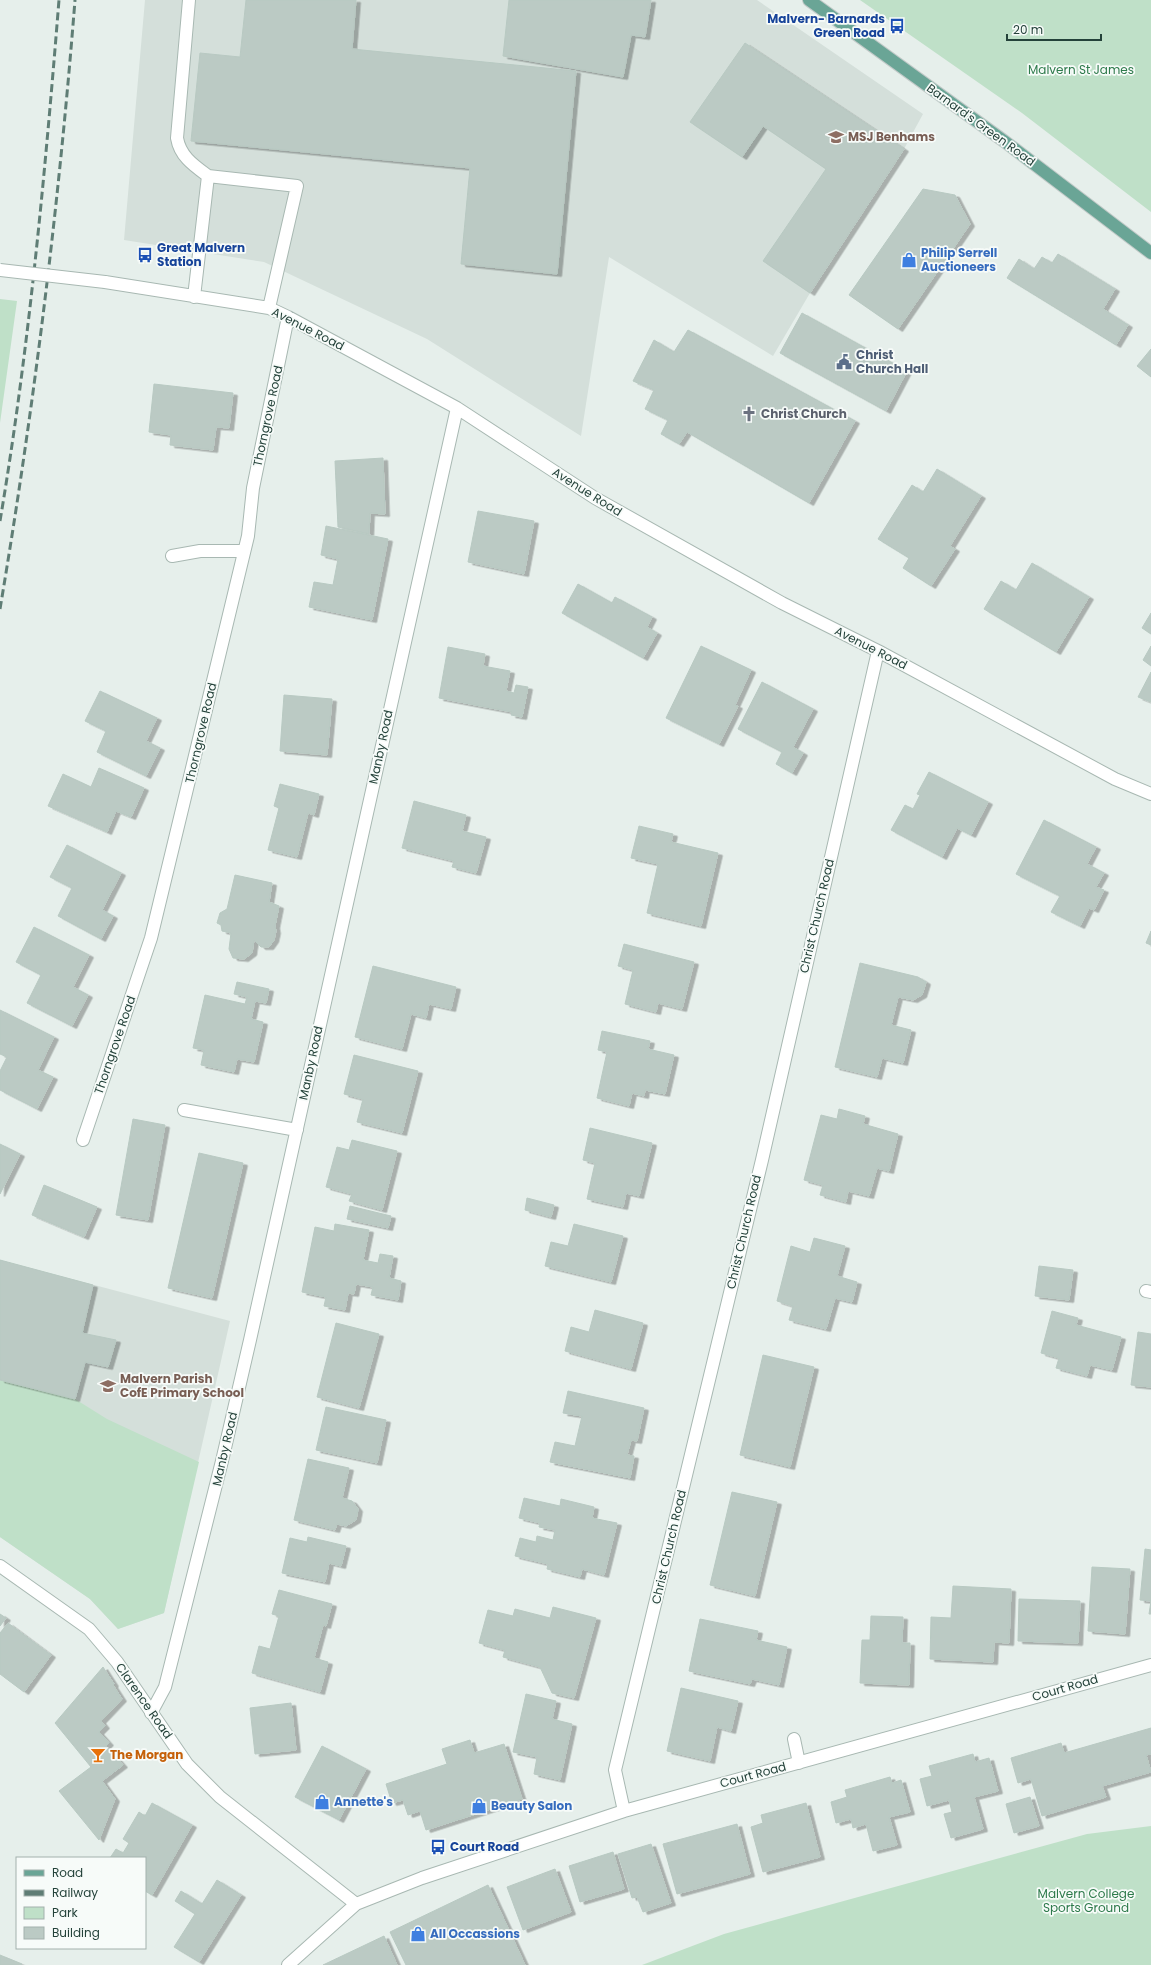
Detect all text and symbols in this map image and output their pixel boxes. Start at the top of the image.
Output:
place label: Malvern- Barnards Green Road [767,10,885,41]
scale bar [1007,16,1101,42]
bus stop icon: Malvern- Barnards Green Road [888,17,906,35]
text: 20 m [1013,21,1043,38]
park label: Malvern St James [1028,61,1134,78]
street label: Barnard's Green Road [924,79,1039,170]
school or university icon: MSJ Benhams [827,128,845,146]
place label: MSJ Benhams [848,128,935,145]
place label: Great Malvern Station [157,239,245,270]
place label: Philip Serrell Auctioneers [921,244,997,275]
bus stop icon: Great Malvern Station [136,246,154,264]
shop icon: Philip Serrell Auctioneers [900,251,918,269]
street label: Avenue Road [269,303,347,354]
place label: Christ Church Hall [856,346,928,377]
public building icon: Christ Church Hall [835,353,853,371]
street label: Thorngrove Road [249,364,287,468]
church icon: Christ Church [740,405,758,423]
place label: Christ Church [761,405,847,422]
street label: Avenue Road [549,463,625,520]
street label: Avenue Road [832,622,910,673]
street label: Thorngrove Road [181,681,220,785]
street label: Manby Road [364,708,397,786]
street label: Christ Church Road [795,857,838,975]
street label: Thorngrove Road [90,993,139,1096]
street label: Manby Road [294,1024,327,1102]
street label: Christ Church Road [722,1173,765,1291]
place label: Malvern Parish CofE Primary School [120,1370,244,1401]
school or university icon: Malvern Parish CofE Primary School [99,1377,117,1395]
street label: Manby Road [208,1410,241,1488]
street label: Christ Church Road [647,1488,690,1606]
street label: Clarence Road [112,1659,177,1742]
street label: Court Road [1030,1670,1100,1705]
bar icon: The Morgan [89,1746,107,1764]
place label: The Morgan [110,1746,183,1763]
street label: Court Road [718,1758,788,1792]
shop icon: Annette's [313,1793,331,1811]
place label: Annette's [334,1793,393,1810]
shop icon: Beauty Salon [470,1797,488,1815]
place label: Beauty Salon [491,1797,572,1814]
bus stop icon: Court Road [429,1838,447,1856]
place label: Court Road [450,1838,519,1855]
legend [16,1857,146,1949]
text: Road [52,1864,83,1881]
text: Railway [52,1884,98,1901]
park label: Malvern College Sports Ground [1038,1885,1134,1916]
text: Park [52,1904,79,1921]
text: Building [52,1924,100,1941]
shop icon: All Occassions [409,1925,427,1943]
place label: All Occassions [430,1925,520,1942]

